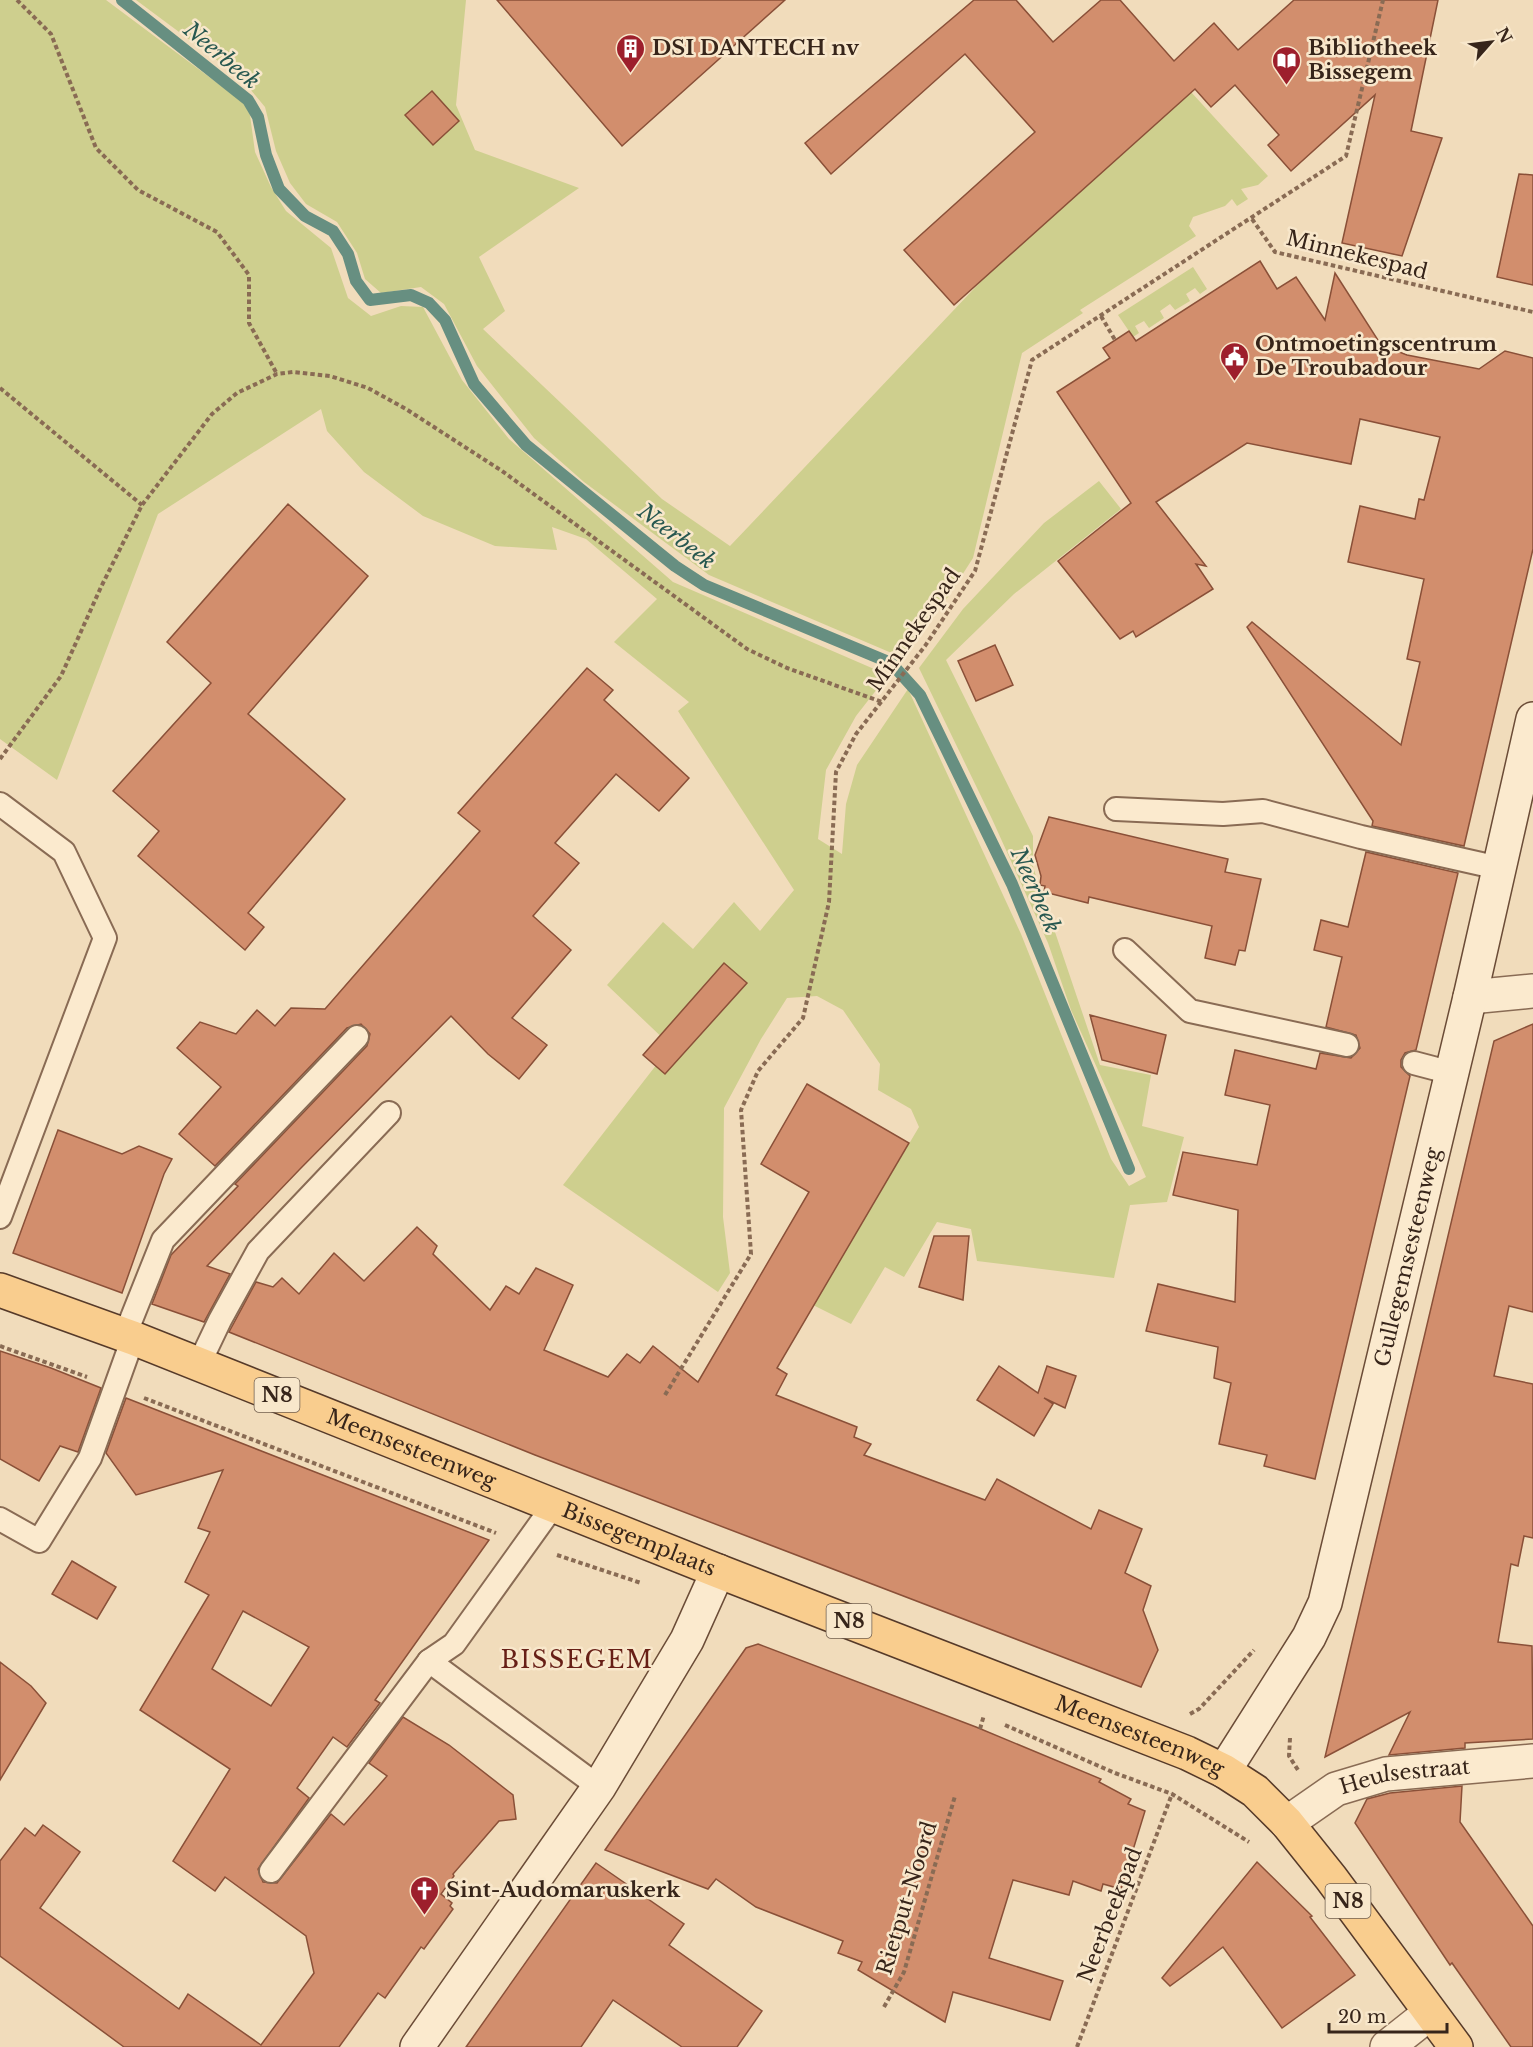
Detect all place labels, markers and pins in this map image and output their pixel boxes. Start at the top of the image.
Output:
building icon: DSI DANTECH nv [615,32,647,74]
place label: DSI DANTECH nv [652,35,860,61]
place label: Bibliotheek Bissegem [1308,35,1438,85]
library icon: Bibliotheek Bissegem [1271,44,1303,86]
place label: Ontmoetingscentrum De Troubadour [1255,331,1497,381]
public building icon: Ontmoetingscentrum De Troubadour [1218,340,1250,382]
church icon: Sint-Audomaruskerk [409,1874,441,1916]
place label: Sint-Audomaruskerk [446,1877,681,1903]

